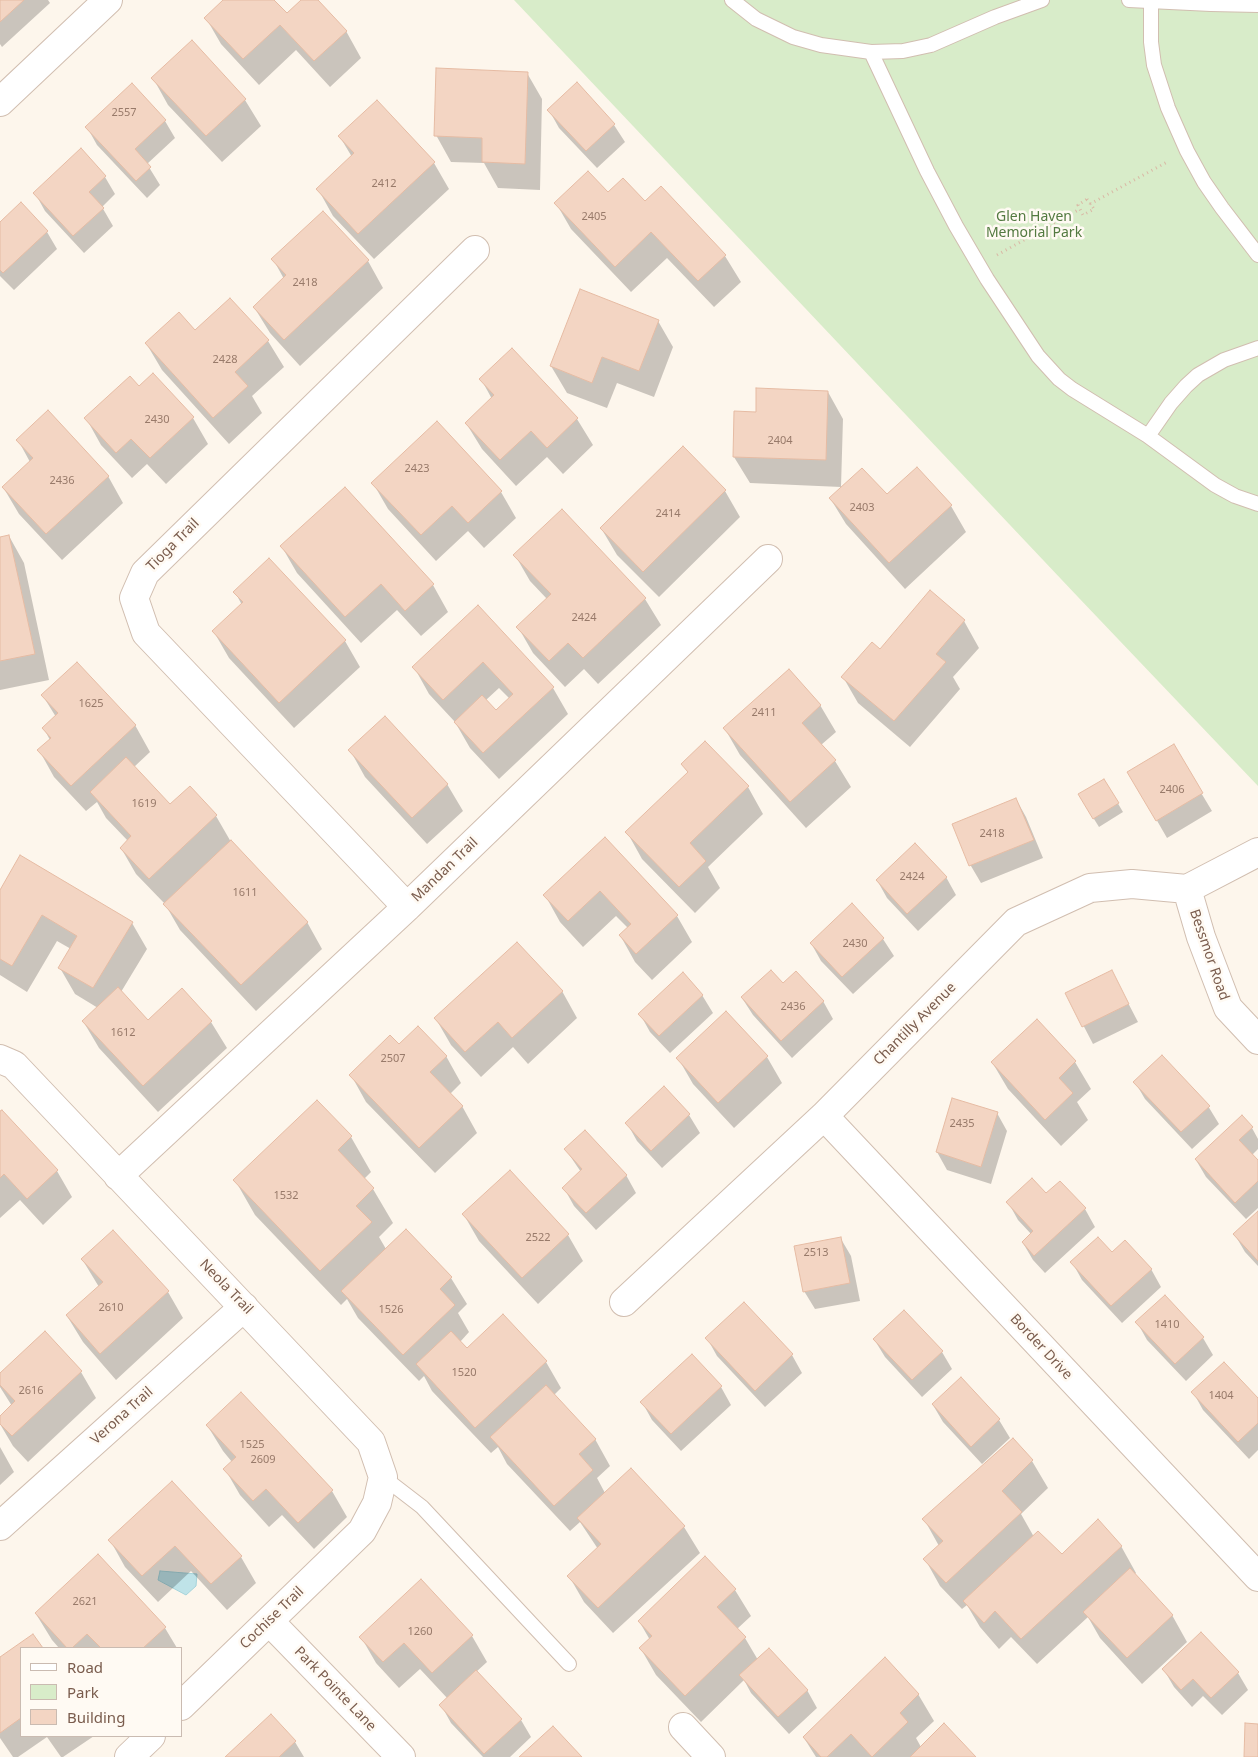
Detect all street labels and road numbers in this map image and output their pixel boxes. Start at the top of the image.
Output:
street label: Tioga Trail [143,515,203,575]
street label: Mandan Trail [408,834,482,906]
street label: Bessmor Road [1186,907,1232,1003]
street label: Chantilly Avenue [870,979,960,1069]
street label: Neola Trail [196,1256,256,1318]
street label: Border Drive [1006,1311,1076,1383]
street label: Verona Trail [87,1384,157,1448]
street label: Cochise Trail [237,1583,307,1653]
street label: Park Pointe Lane [290,1643,380,1735]

